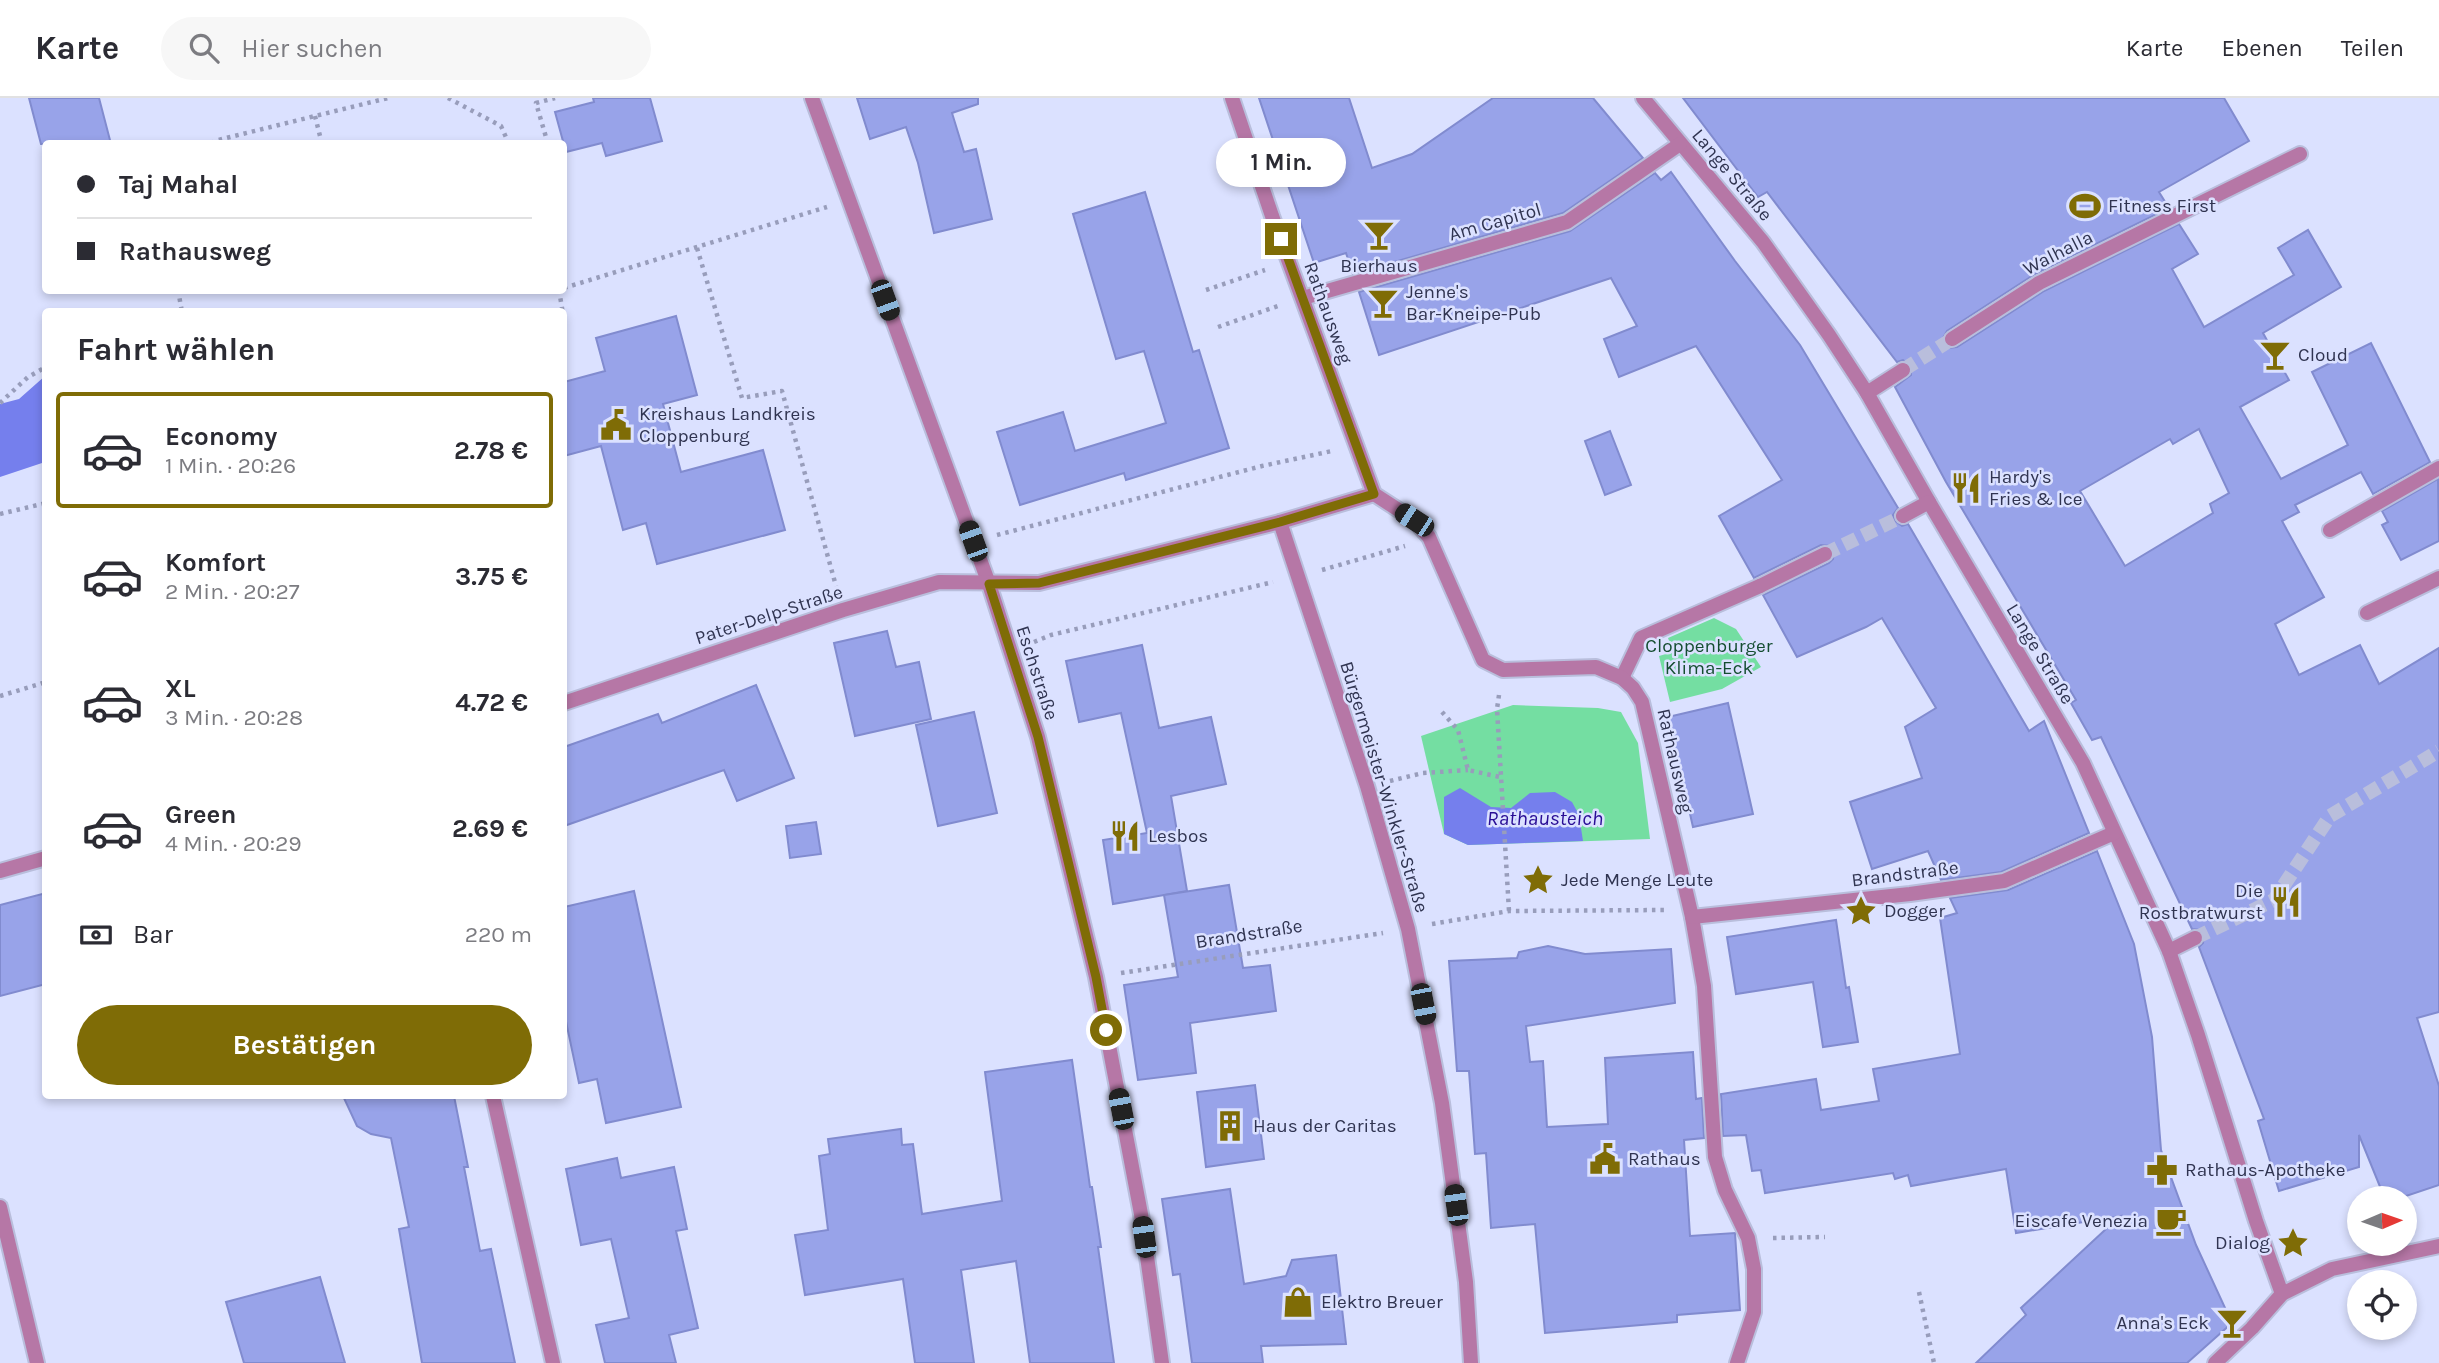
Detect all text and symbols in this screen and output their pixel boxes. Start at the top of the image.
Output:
search box [161,17,651,80]
text: Karte [35,29,119,67]
icon: search [185,29,223,67]
text: Hier suchen [241,33,383,64]
text: Karte [2126,34,2183,62]
text: Ebenen [2221,34,2303,62]
text: Teilen [2341,34,2404,62]
street label: Lange Straße [1687,125,1777,225]
callout: 1 Min. [1216,138,1346,186]
text: 1 Min. [1251,149,1311,176]
text: Taj Mahal [119,169,238,200]
sports icon: Fitness First [2068,189,2102,223]
place label: Fitness First [2108,195,2216,217]
street label: Am Capitol [1446,198,1544,246]
bar icon: Bierhaus [1362,218,1396,252]
route end [1265,223,1297,255]
street label: Walhalla [2020,226,2096,280]
text: Rathausweg [119,236,271,267]
place label: Bierhaus [1340,255,1418,277]
street label: Rathausweg [1299,259,1357,367]
car [868,277,903,323]
place label: Jenne's Bar-Kneipe-Pub [1406,281,1541,325]
bar icon: Jenne's Bar-Kneipe-Pub [1366,286,1400,320]
text: Fahrt wählen [77,331,275,368]
bar icon: Cloud [2258,338,2292,372]
place label: Cloud [2298,344,2348,366]
place label: Kreishaus Landkreis Cloppenburg [639,403,816,447]
public building icon: Kreishaus Landkreis Cloppenburg [599,408,633,442]
icon: car [81,419,144,482]
text: Economy [165,421,277,452]
text: 2.78 € [454,435,528,466]
text: 1 Min. · 20:26 [165,452,296,479]
place label: Hardy's Fries & Ice [1989,466,2083,510]
restaurant icon: Hardy's Fries & Ice [1949,471,1983,505]
car [1391,500,1438,540]
car [956,518,991,564]
icon: car [81,545,144,608]
text: Komfort [165,547,266,578]
text: 3.75 € [455,561,528,592]
text: 2 Min. · 20:27 [165,578,300,605]
street label: Pater-Delp-Straße [692,581,846,649]
street label: Lange Straße [2001,600,2079,708]
street label: Eschstraße [1011,623,1063,723]
park label: Cloppenburger Klima-Eck [1645,635,1773,679]
street label: Bürgermeister-Winkler-Straße [1335,659,1433,915]
icon: car [81,671,144,734]
text: XL [165,673,196,704]
text: 4.72 € [455,687,528,718]
text: 3 Min. · 20:28 [165,704,303,731]
street label: Rathausweg [1652,706,1698,816]
icon: car [81,797,144,860]
text: Green [165,799,237,830]
water label: Rathausteich [1487,806,1603,830]
text: 2.69 € [452,813,528,844]
restaurant icon: Lesbos [1108,819,1142,853]
place label: Lesbos [1148,825,1208,847]
text: 4 Min. · 20:29 [165,830,302,857]
street label: Brandstraße [1850,857,1960,891]
place icon: Jede Menge Leute [1521,863,1555,897]
place label: Jede Menge Leute [1561,869,1713,891]
place label: Die Rostbratwurst [2139,880,2263,924]
restaurant icon: Die Rostbratwurst [2269,885,2303,919]
place icon: Dogger [1844,894,1878,928]
place label: Dogger [1884,900,1945,922]
street label: Brandstraße [1194,915,1304,953]
icon: cash [77,916,115,954]
text: Bar [133,919,173,950]
text: 220 m [465,921,532,948]
car [1409,981,1438,1027]
button: Bestätigen [77,1005,532,1085]
route start [1090,1014,1122,1046]
car [1107,1086,1136,1132]
building icon: Haus der Caritas [1213,1109,1247,1143]
place label: Haus der Caritas [1253,1115,1397,1137]
public building icon: Rathaus [1588,1142,1622,1176]
place label: Rathaus [1628,1148,1701,1170]
pharmacy icon: Rathaus-Apotheke [2145,1153,2179,1187]
place label: Rathaus-Apotheke [2185,1159,2346,1181]
car [1443,1183,1470,1227]
north arrow [2347,1186,2417,1256]
map controls [2347,1186,2417,1340]
cafe icon: Eiscafe Venezia [2154,1204,2188,1238]
place label: Eiscafe Venezia [2014,1210,2148,1232]
car [1131,1215,1158,1259]
place icon: Dialog [2276,1226,2310,1260]
place label: Dialog [2215,1232,2270,1254]
button: locate [2347,1270,2417,1340]
shop icon: Elektro Breuer [1281,1285,1315,1319]
place label: Elektro Breuer [1321,1291,1443,1313]
bar icon: Anna's Eck [2215,1306,2249,1340]
place label: Anna's Eck [2116,1312,2209,1334]

